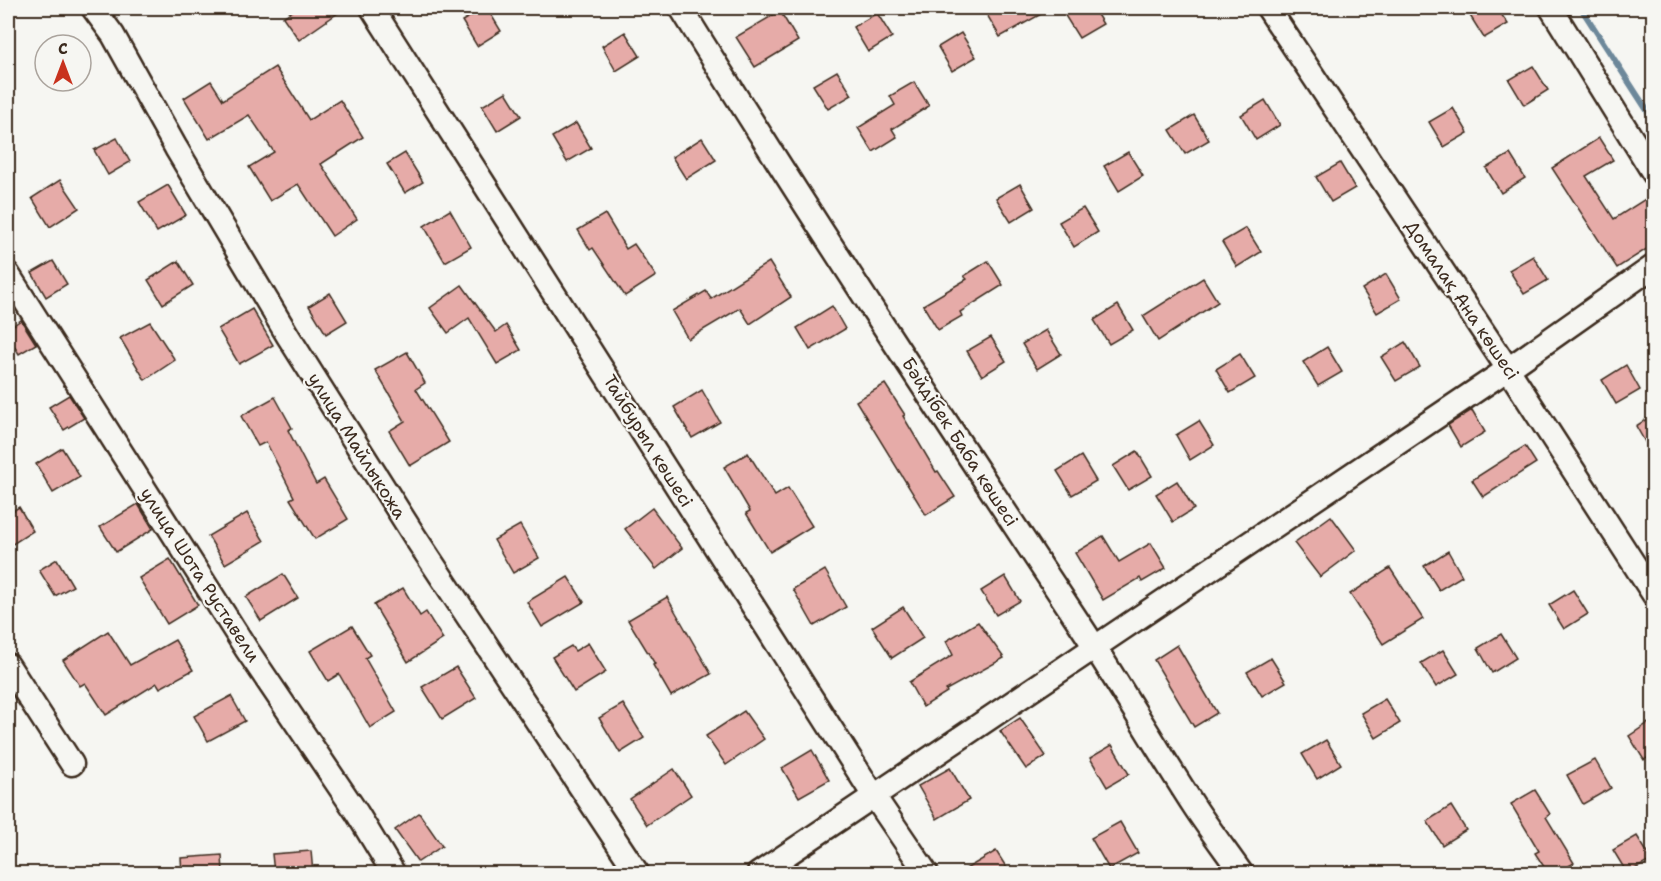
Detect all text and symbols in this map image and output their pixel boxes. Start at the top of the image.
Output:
north arrow [33,33,93,93]
text: С [58,38,68,59]
street label: Домалақ Ана көшесі [1400,215,1524,385]
street label: Бәйдібек Баба көшесі [896,353,1024,531]
street label: улица Майлыкожа [302,368,412,524]
street label: Тайбурыл көшесі [598,370,698,512]
street label: улица Шота Руставели [134,483,266,667]

